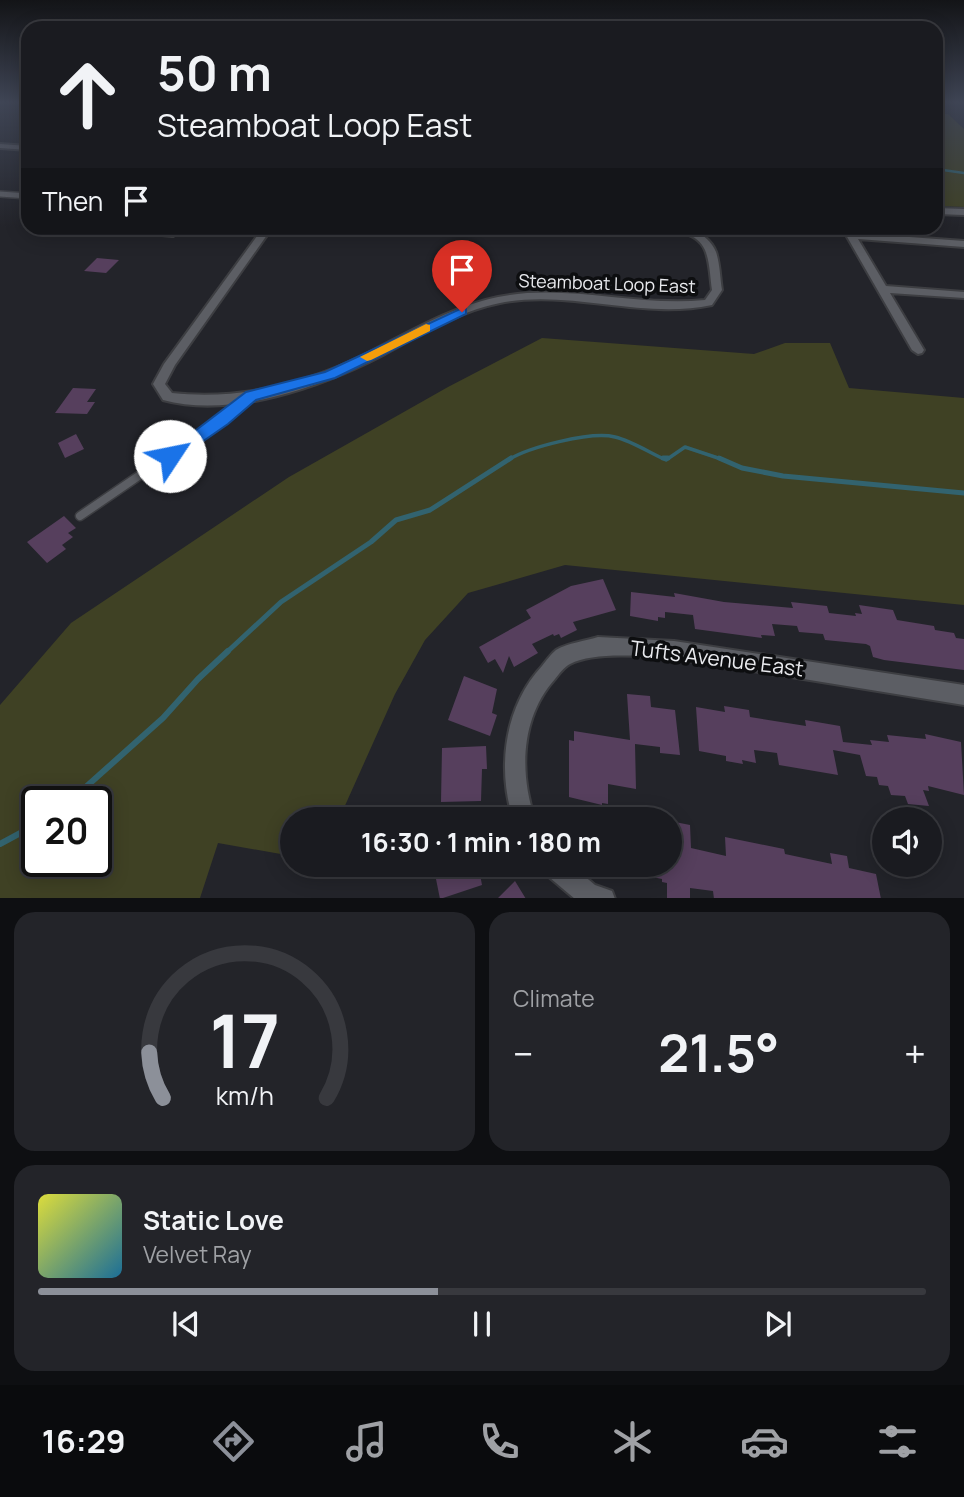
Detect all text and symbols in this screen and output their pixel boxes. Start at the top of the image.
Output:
text: 50 m [157,39,272,106]
icon: ahead [42,49,133,140]
text: Steamboat Loop East [157,103,472,147]
icon: arrive [117,182,155,220]
text: Then [42,183,103,219]
pin [432,240,492,312]
icon: arrive [443,251,481,289]
street label: Steamboat Loop East [518,268,696,298]
position arrow [133,419,207,493]
street label: Tufts Avenue East [629,633,805,683]
speed limit sign: 20 [21,786,112,877]
map controls [872,807,942,877]
button: sound [872,807,942,877]
text: 16:30 · 1 min · 180 m [361,824,601,860]
text: Climate [513,982,595,1014]
text: 17 [209,990,280,1090]
text: 21.5° [658,1017,779,1088]
text: − [513,1027,534,1079]
text: + [904,1027,926,1079]
text: km/h [215,1077,274,1112]
text: Static Love [143,1202,284,1238]
text: Velvet Ray [143,1238,252,1270]
icon: previous [167,1305,205,1343]
icon: pause [463,1305,501,1343]
icon: next [759,1305,797,1343]
icon: directions [209,1417,258,1466]
icon: music [342,1417,391,1466]
icon: phone [475,1417,524,1466]
icon: climate [608,1417,657,1466]
icon: car [740,1417,789,1466]
icon: filters [873,1417,922,1466]
text: 16:29 [42,1419,126,1463]

